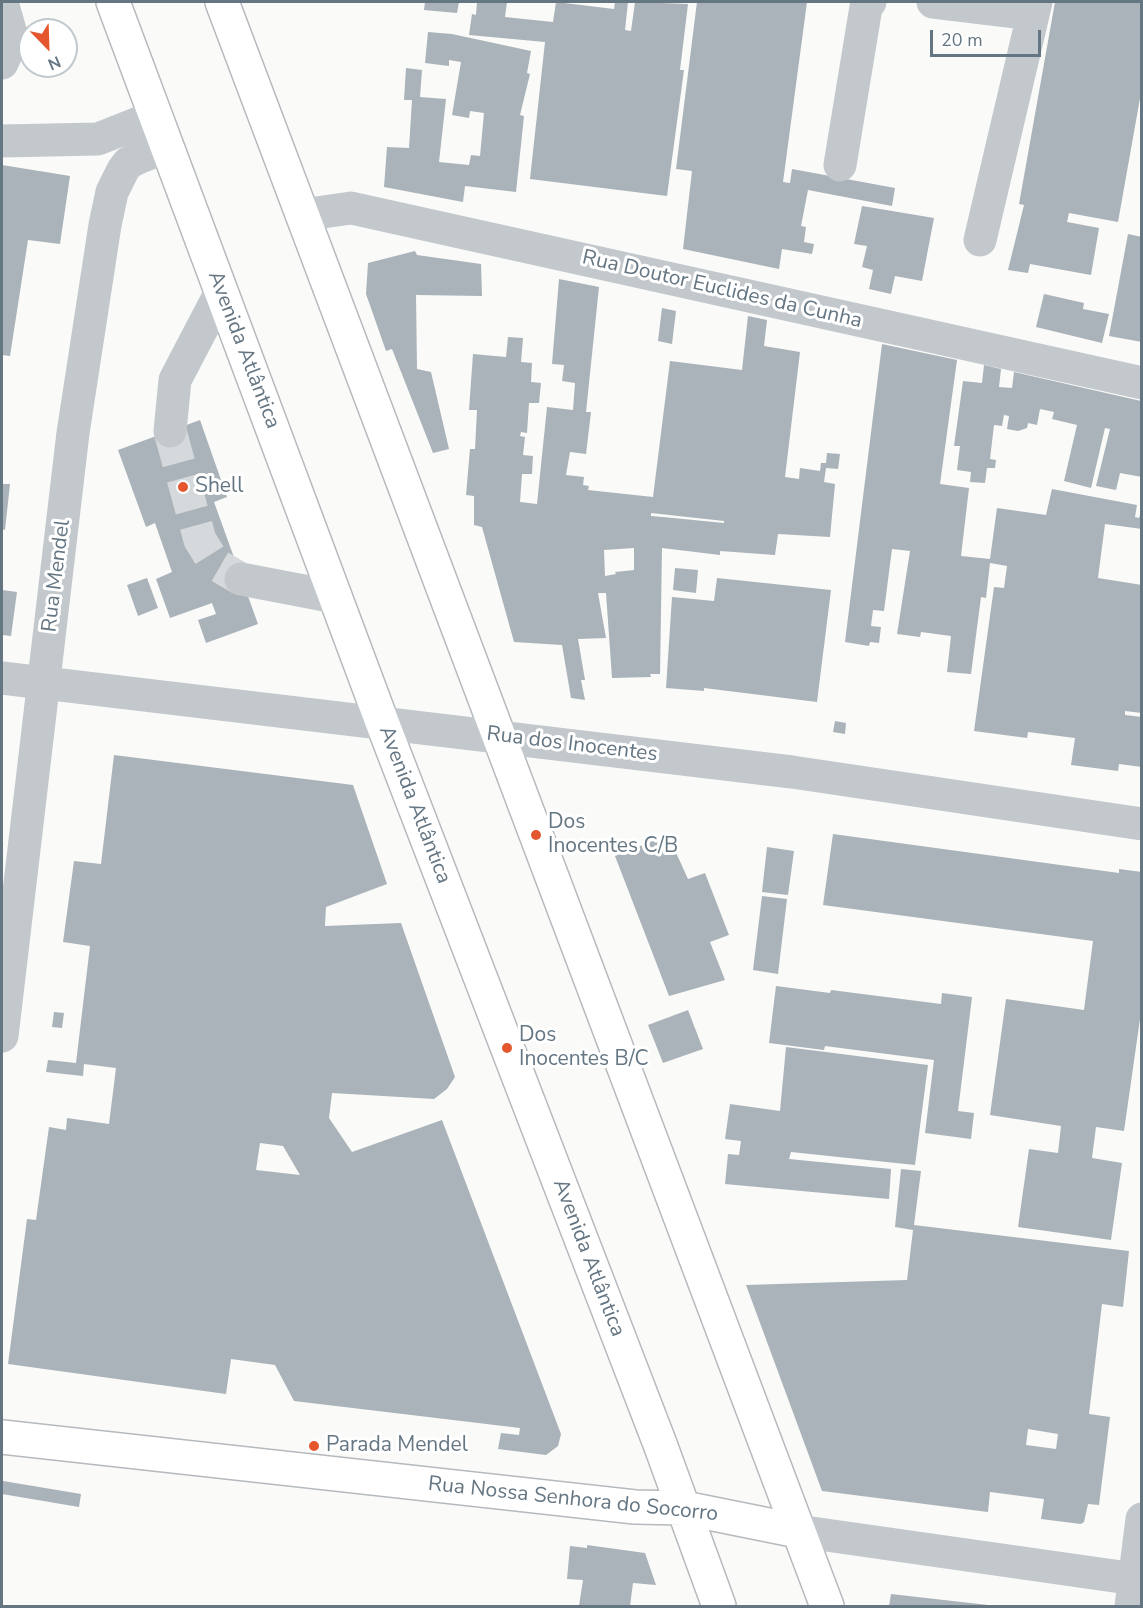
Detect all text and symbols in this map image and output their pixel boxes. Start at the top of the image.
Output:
north arrow [18,18,78,78]
scale bar [933,18,1044,56]
text: 20 m [941,28,983,52]
text: N [44,50,64,75]
street label: Rua Doutor Euclides da Cunha [580,246,864,334]
street label: Avenida Atlântica [201,268,285,432]
place label: Shell [195,474,243,500]
marker: Shell [176,480,190,494]
street label: Rua Mendel [38,518,76,634]
street label: Rua dos Inocentes [485,722,659,768]
street label: Avenida Atlântica [372,723,456,887]
place label: Dos Inocentes C/B [548,810,678,860]
marker: Dos Inocentes C/B [529,828,543,842]
place label: Dos Inocentes B/C [519,1023,649,1073]
marker: Dos Inocentes B/C [500,1041,514,1055]
street label: Avenida Atlântica [546,1176,630,1340]
place label: Parada Mendel [326,1433,468,1459]
marker: Parada Mendel [307,1439,321,1453]
street label: Rua Nossa Senhora do Socorro [427,1472,719,1528]

